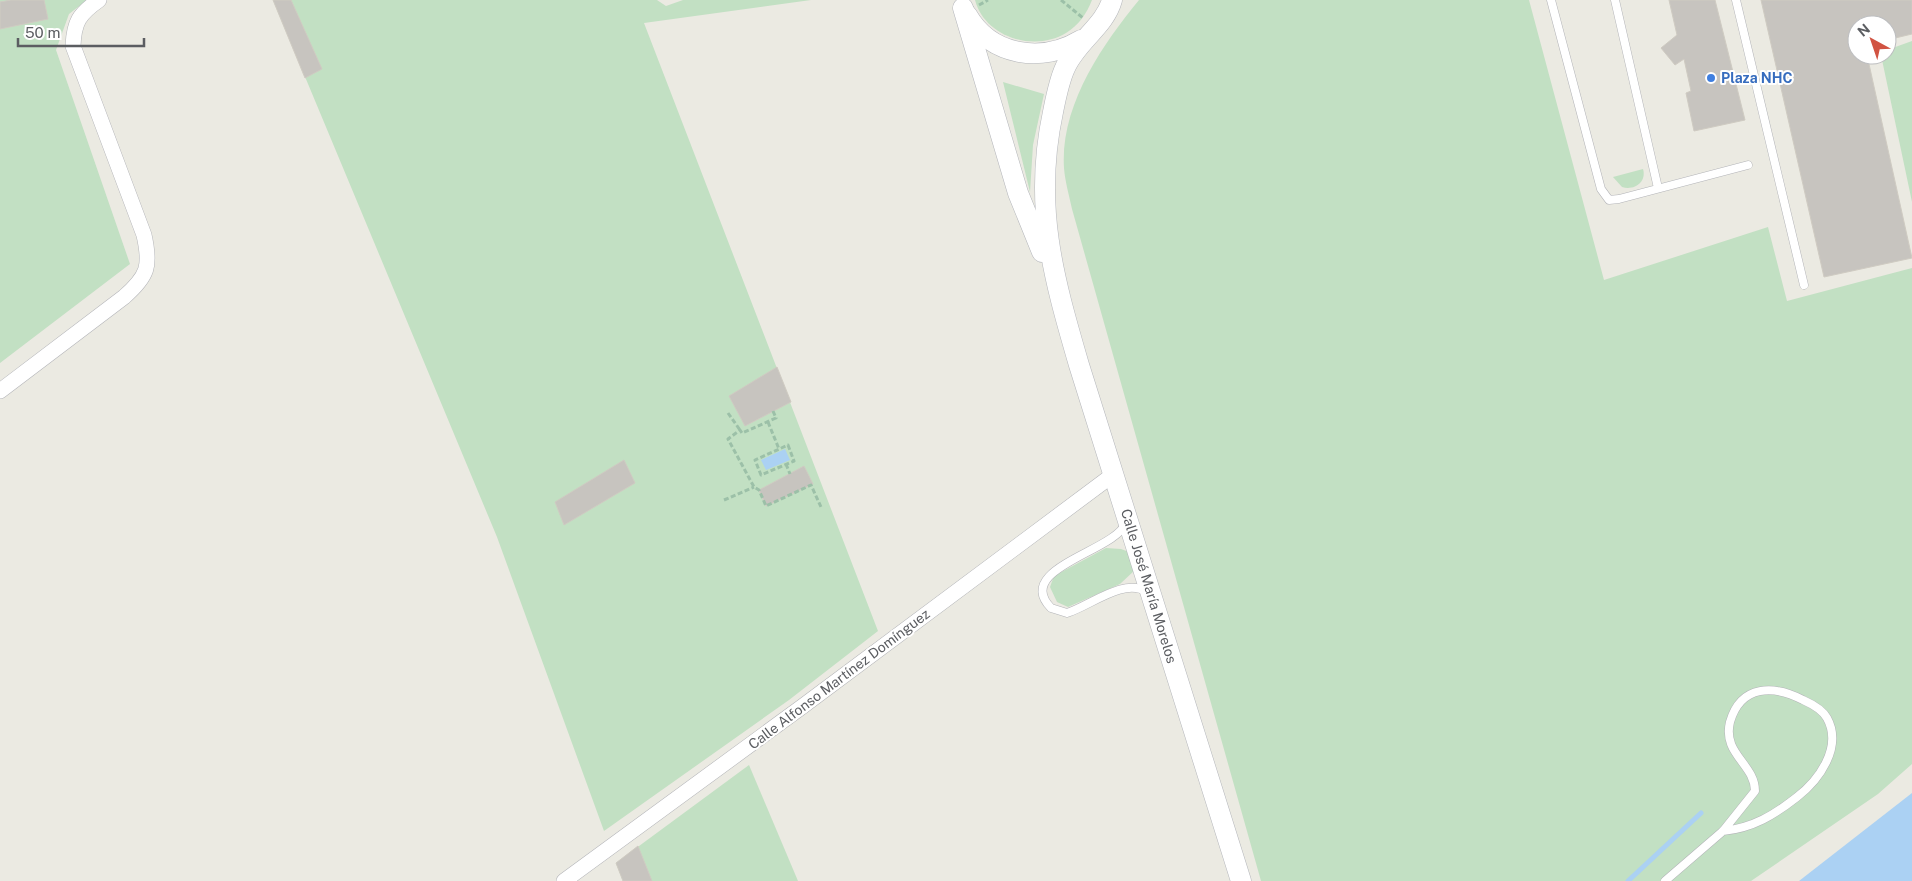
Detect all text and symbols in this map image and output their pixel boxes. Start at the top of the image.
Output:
scale bar [18,15,144,47]
north arrow [1847,15,1897,65]
text: N [1854,20,1873,40]
text: 50 m [25,24,60,41]
place label: Plaza NHC [1721,70,1793,86]
marker: Plaza NHC [1705,72,1717,84]
street label: Calle José María Morelos [1118,507,1180,665]
street label: Calle Alfonso Martínez Domínguez [745,605,933,752]

